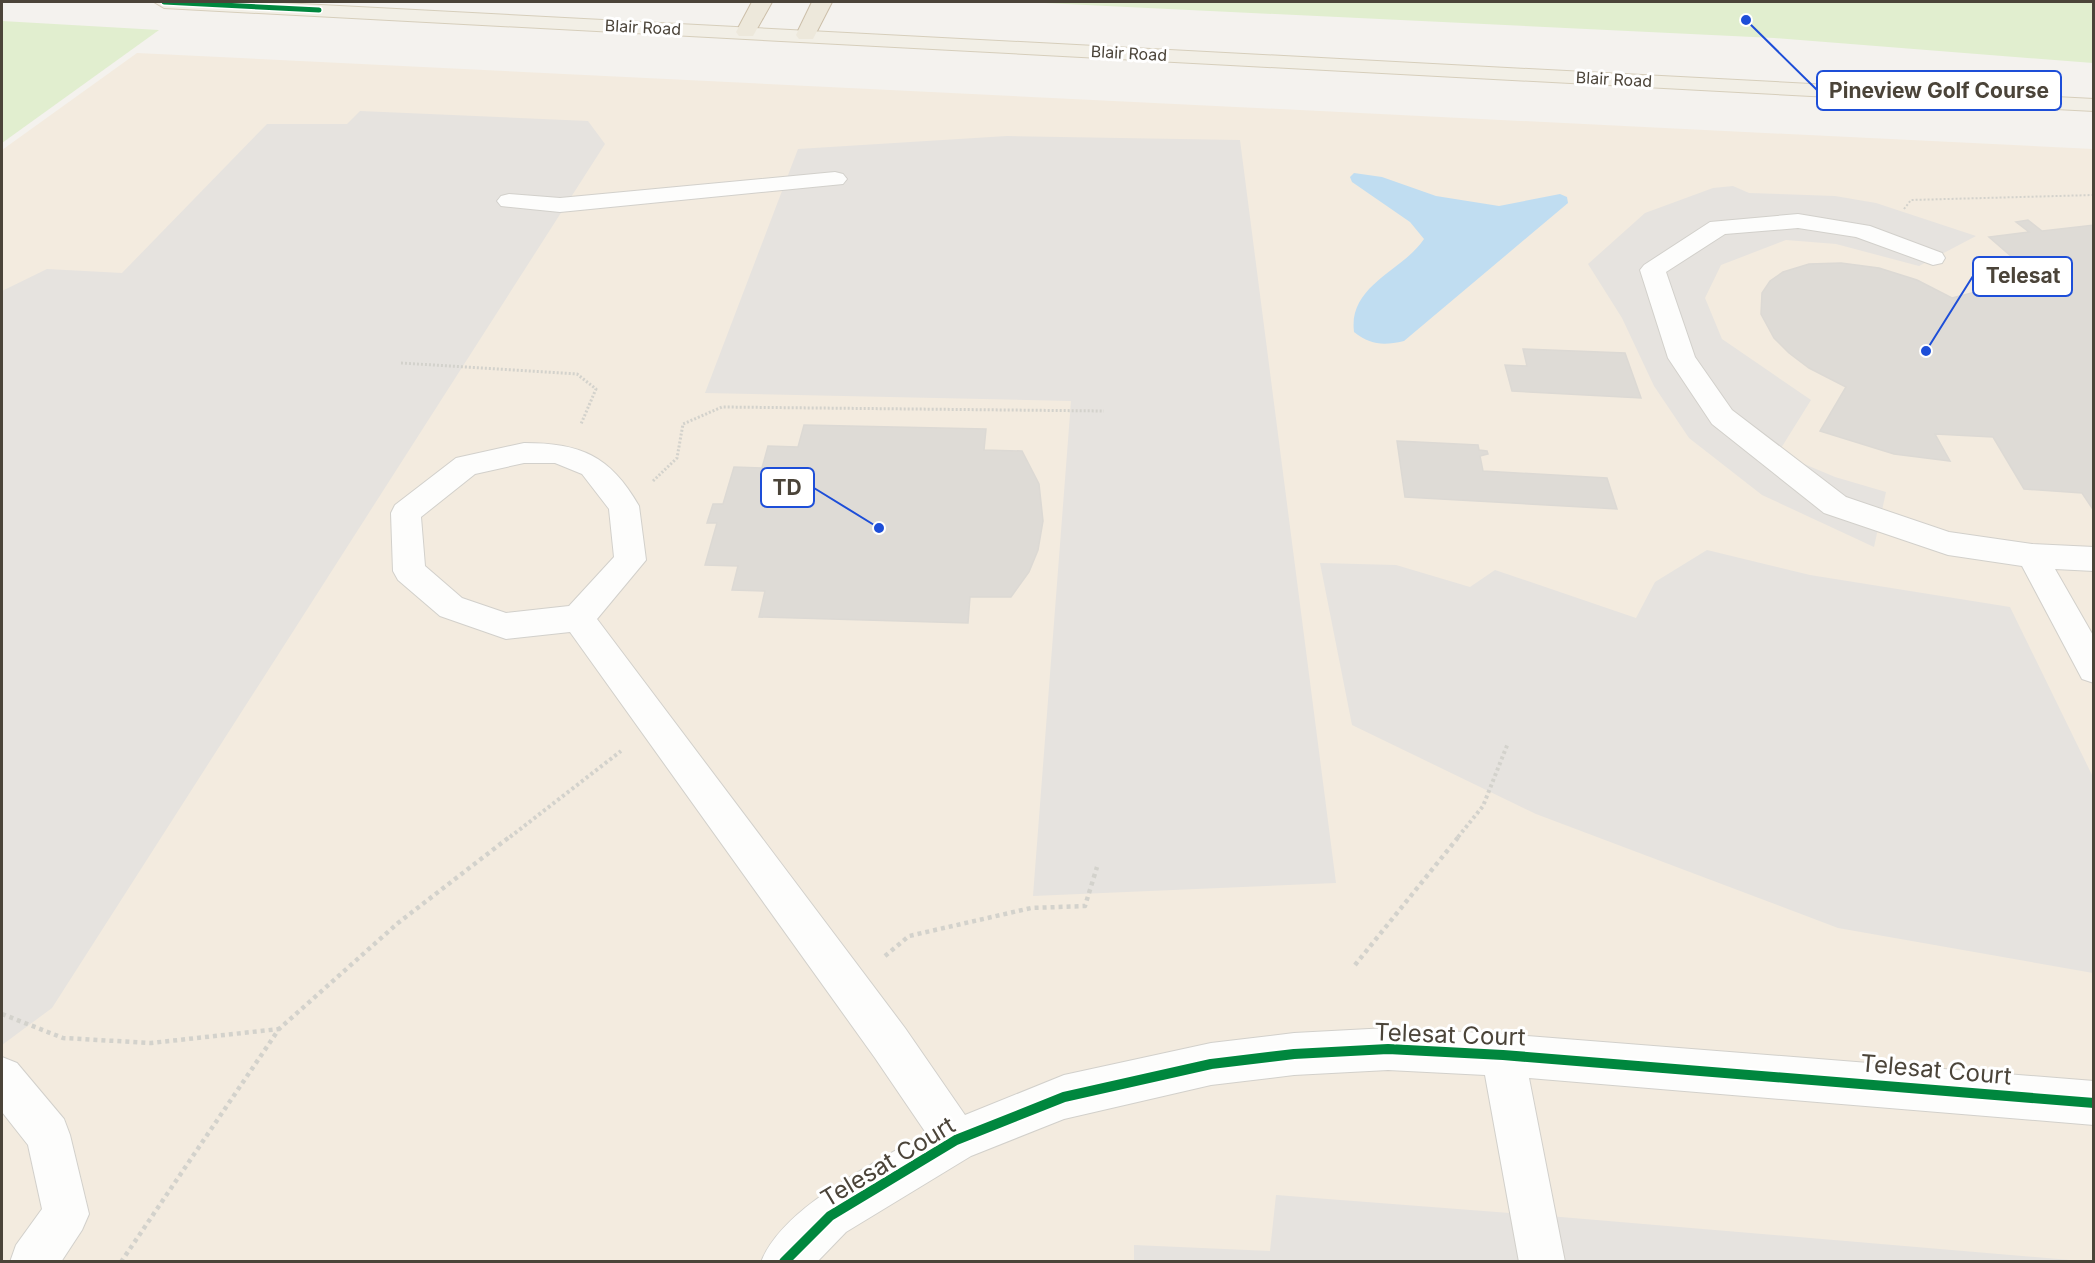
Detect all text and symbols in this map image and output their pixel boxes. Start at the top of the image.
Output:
street label: Blair Road [604,15,682,39]
street label: Blair Road [1090,41,1168,65]
street label: Blair Road [1575,67,1653,91]
callout: Pineview Golf Course [1817,71,2061,110]
text: Pineview Golf Course [1829,78,2049,103]
callout: Telesat [1973,257,2072,296]
text: Telesat [1986,263,2061,288]
callout: TD [761,468,814,507]
text: TD [772,475,802,500]
street label: Telesat Court [1374,1017,1526,1052]
street label: Telesat Court [1859,1048,2013,1091]
street label: Telesat Court [815,1110,960,1213]

